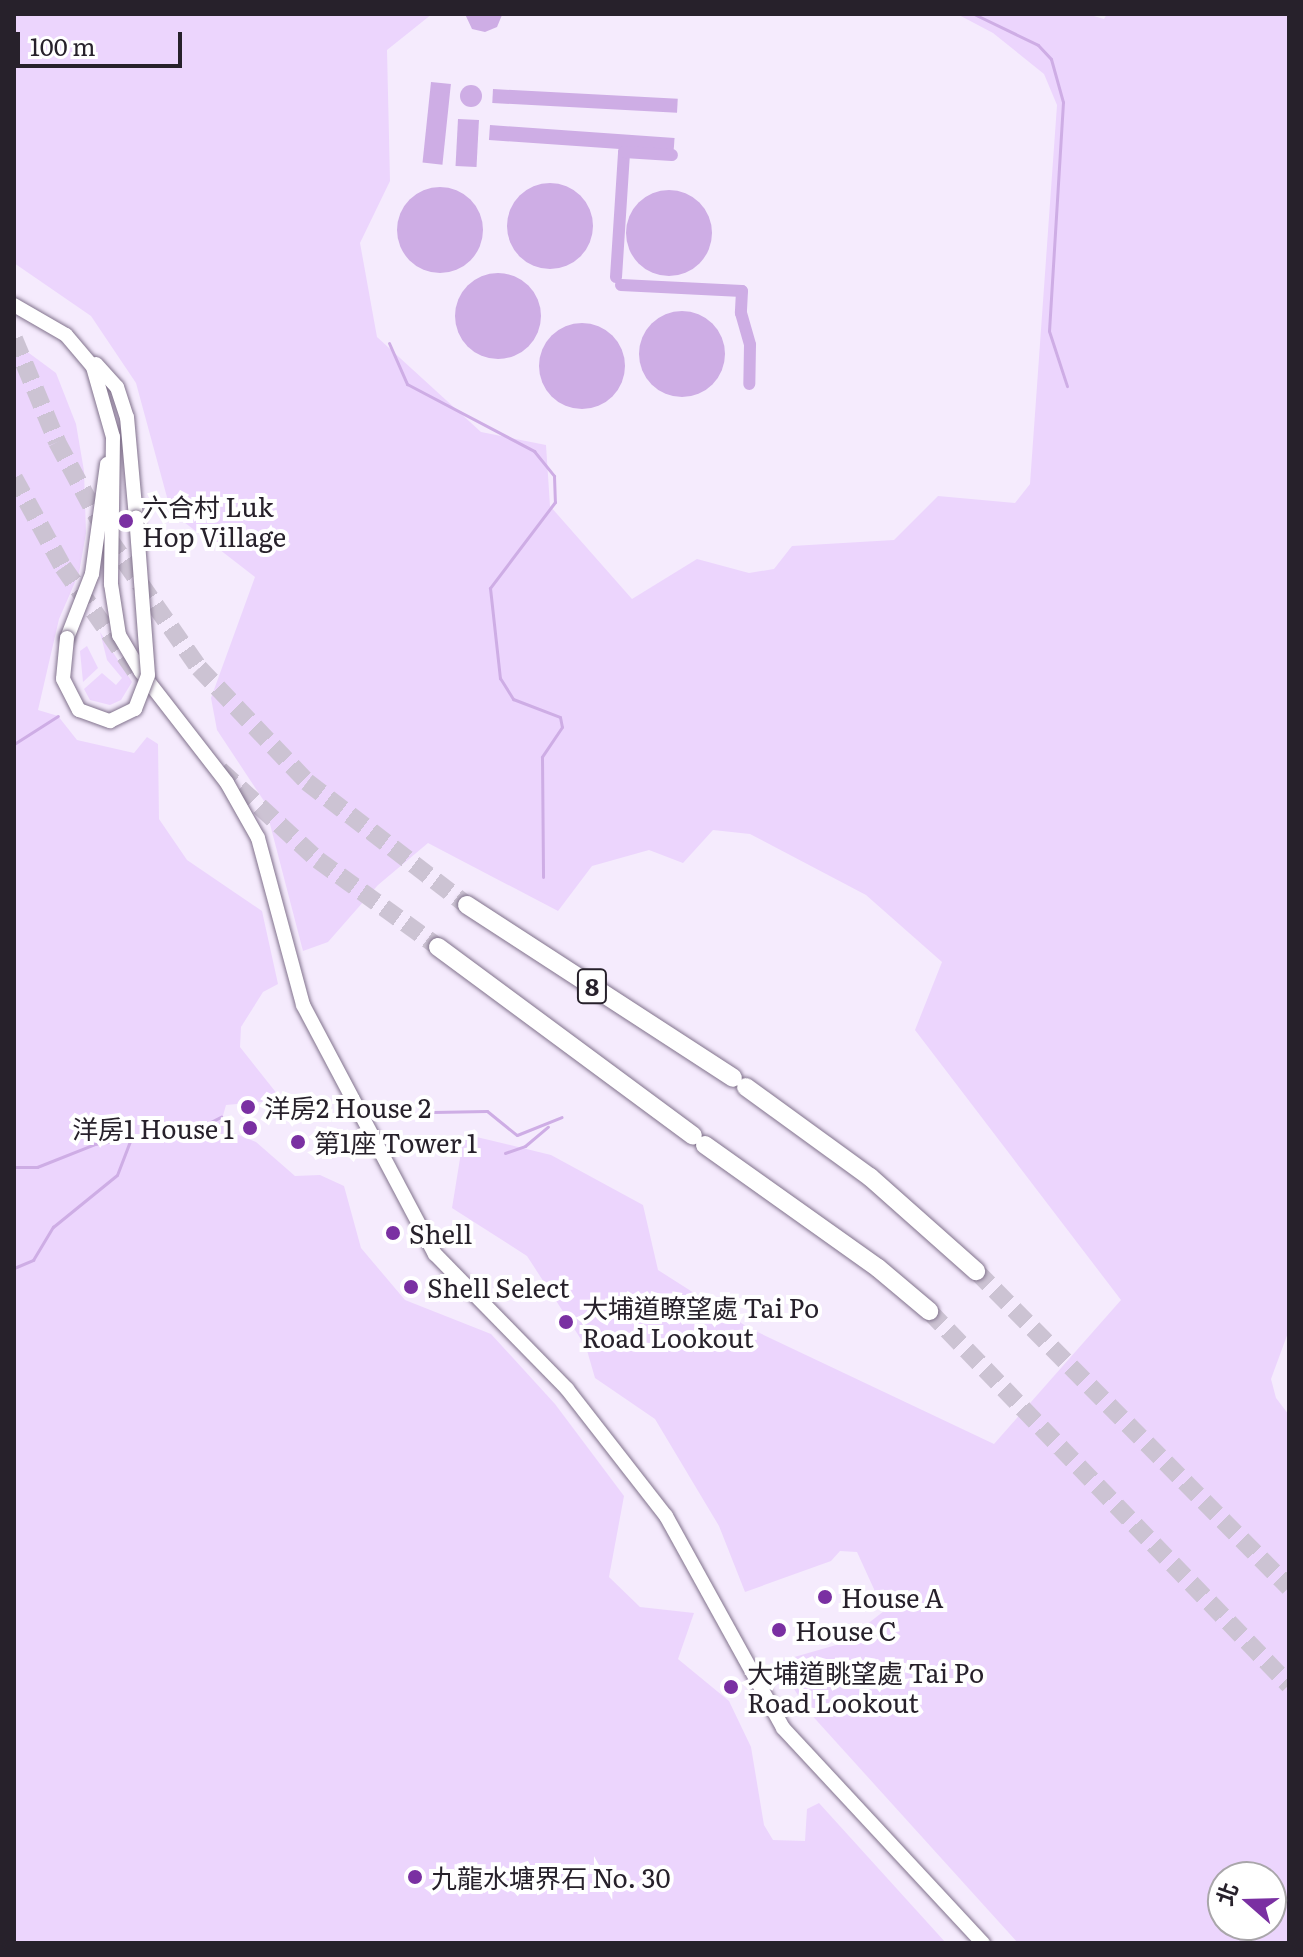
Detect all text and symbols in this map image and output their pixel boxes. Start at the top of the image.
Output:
scale bar [20,16,186,66]
text: 100 m [30,28,96,63]
place label: 六合村 Luk Hop Village [142,490,286,552]
marker: 六合村 Luk Hop Village [117,512,135,530]
road number: 8 [576,966,608,1006]
place label: 洋房2 House 2 [264,1091,431,1123]
marker: 洋房2 House 2 [239,1098,257,1116]
place label: 洋房1 House 1 [72,1112,234,1144]
marker: 洋房1 House 1 [241,1119,259,1137]
place label: 第1座 Tower 1 [314,1126,477,1158]
marker: 第1座 Tower 1 [289,1133,307,1151]
place label: Shell [409,1217,472,1249]
marker: Shell [384,1224,402,1242]
place label: Shell Select [427,1271,569,1303]
marker: Shell Select [402,1278,420,1296]
place label: 大埔道瞭望處 Tai Po Road Lookout [582,1291,819,1352]
marker: 大埔道瞭望處 Tai Po Road Lookout [557,1313,575,1331]
place label: House A [841,1581,944,1613]
marker: House A [816,1588,834,1606]
place label: House C [795,1614,897,1646]
marker: House C [770,1621,788,1639]
place label: 大埔道眺望處 Tai Po Road Lookout [747,1656,984,1718]
marker: 大埔道眺望處 Tai Po Road Lookout [722,1678,740,1696]
place label: 九龍水塘界石 No. 30 [431,1861,671,1893]
north arrow [1207,1861,1287,1941]
marker: 九龍水塘界石 No. 30 [406,1868,424,1886]
text: 北 [1207,1877,1245,1909]

